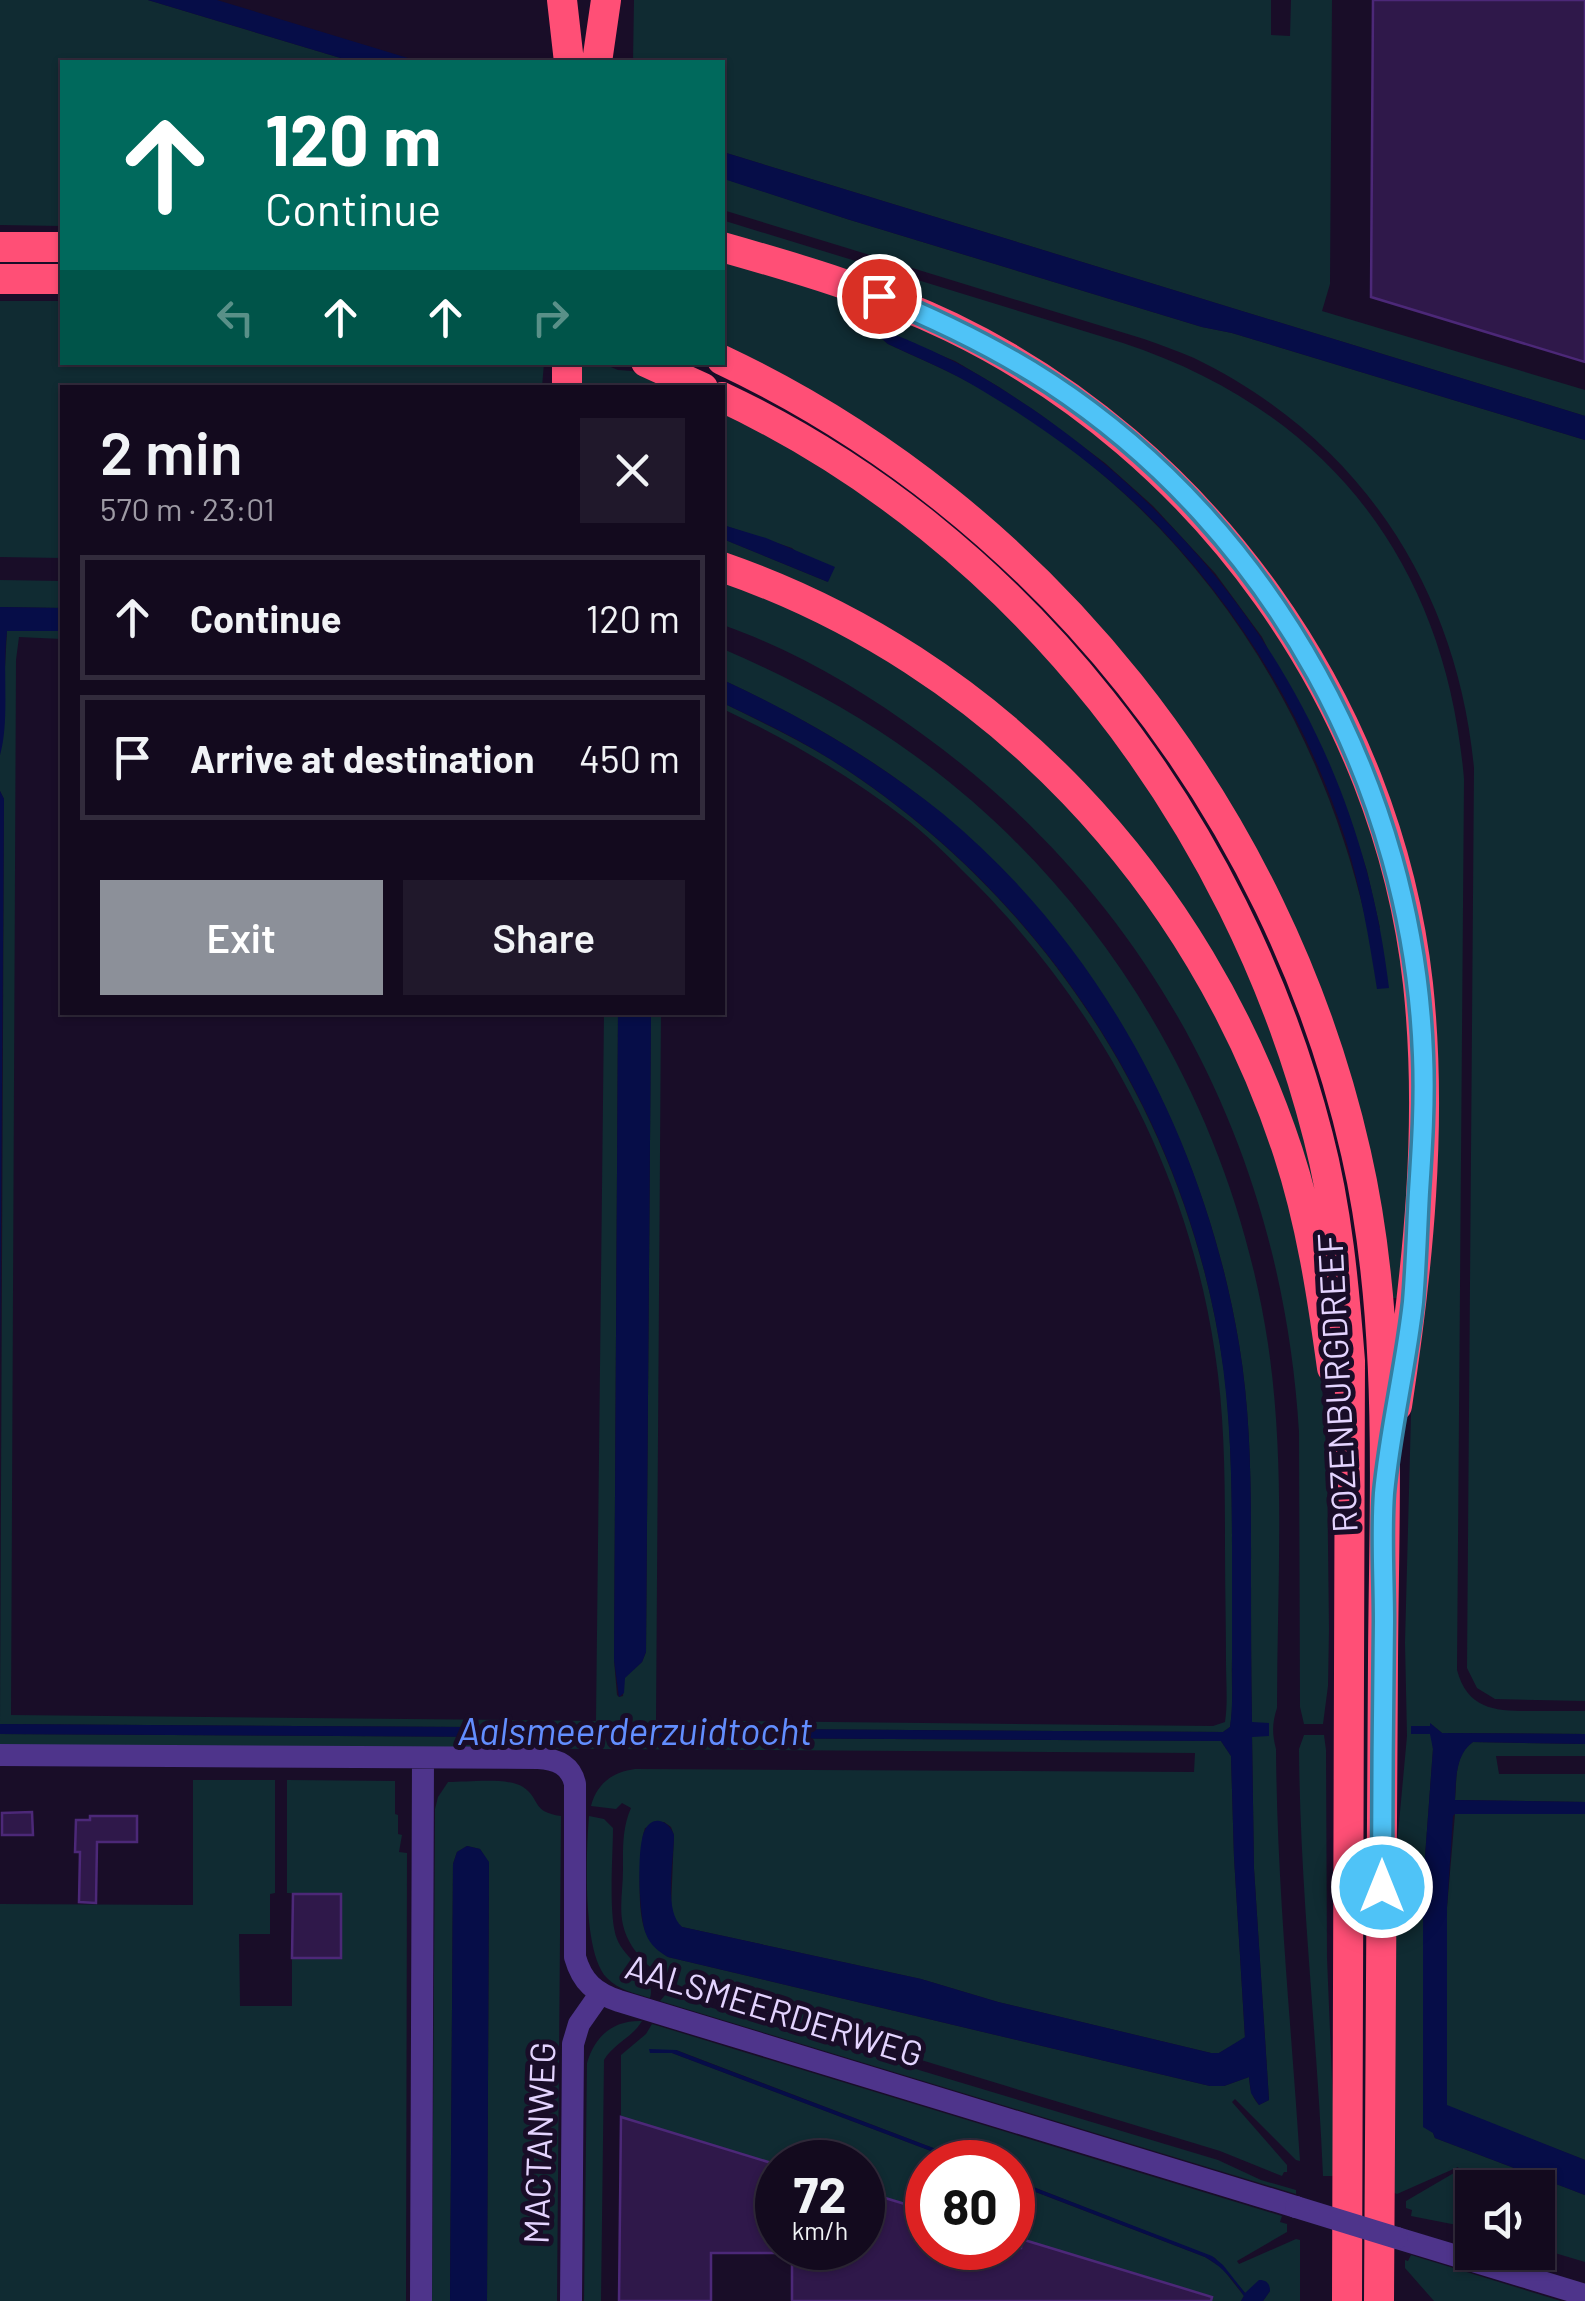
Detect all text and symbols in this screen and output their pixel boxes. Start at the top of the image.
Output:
text: 120 m [265,96,441,180]
icon: ahead [100,100,230,230]
text: Continue [265,181,441,235]
pin [837,254,922,339]
icon: arrive [852,269,907,324]
icon: left [208,290,263,345]
icon: ahead [313,290,368,345]
icon: ahead [418,290,473,345]
icon: right [523,290,578,345]
text: 2 min [100,415,243,487]
button: close [580,418,685,523]
text: 570 m · 23:01 [100,489,275,527]
icon: ahead [105,590,160,645]
text: Continue [190,595,341,641]
text: 120 m [586,595,680,641]
icon: arrive [105,730,160,785]
text: Arrive at destination [190,735,535,781]
text: 450 m [579,735,680,781]
button: Exit [100,880,383,995]
button: Share [403,880,685,995]
street label: ROZENBURGDREEF [1307,1232,1365,1534]
water label: Aalsmeerderzuidtocht [458,1707,813,1753]
position arrow [1330,1835,1434,1939]
street label: AALSMEERDERWEG [621,1944,928,2074]
street label: MACTANWEG [513,2041,563,2245]
speed limit sign: 80 [905,2140,1035,2270]
text: 72 [794,2163,846,2223]
map controls [1455,2170,1555,2270]
button: sound [1455,2170,1555,2270]
text: km/h [792,2215,848,2245]

